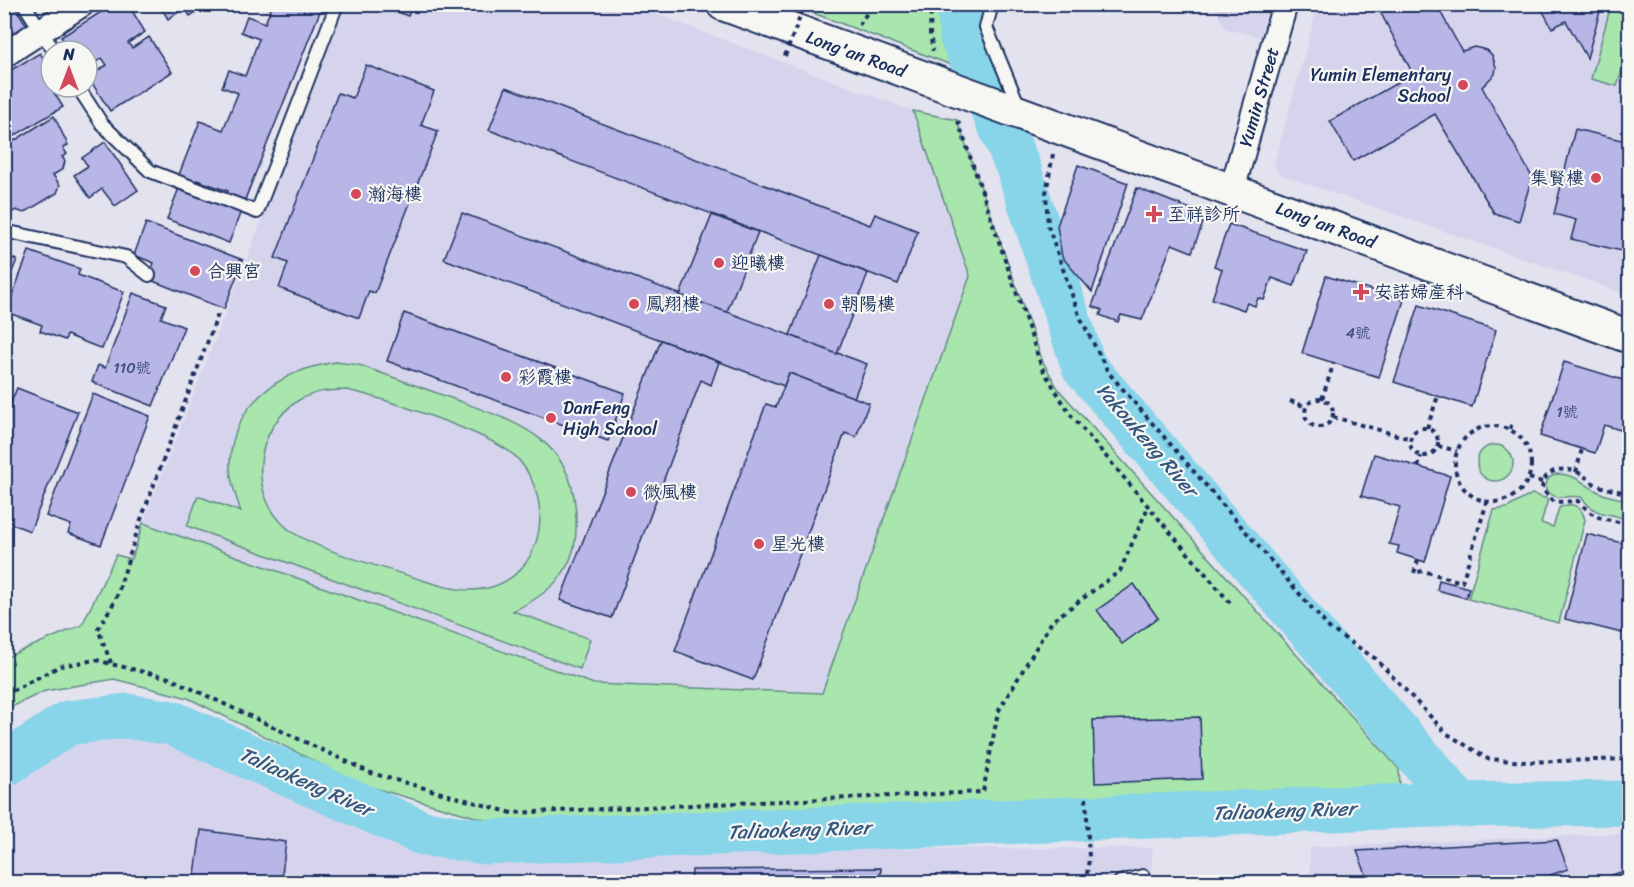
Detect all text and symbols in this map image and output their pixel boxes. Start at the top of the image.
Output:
street label: Long'an Road [801,21,912,87]
north arrow [39,39,99,99]
text: N [62,40,75,69]
street label: Yumin Street [1229,43,1289,151]
place label: Yumin Elementary School [1311,59,1452,112]
marker: Yumin Elementary School [1456,78,1470,92]
place label: 集賢樓 [1530,162,1584,194]
marker: 集賢樓 [1589,171,1603,185]
place label: 瀚海樓 [368,178,422,210]
marker: 瀚海樓 [349,187,363,201]
street label: Long'an Road [1271,192,1382,258]
place label: 至祥診所 [1168,198,1240,230]
marker: 至祥診所 [1145,205,1163,223]
place label: 迎曦樓 [731,247,785,279]
place label: 合興宮 [207,255,261,287]
marker: 迎曦樓 [712,256,726,270]
marker: 合興宮 [188,264,202,278]
place label: 安諾婦産科 [1374,276,1464,308]
marker: 安諾婦産科 [1352,283,1370,301]
place label: 鳳翔樓 [646,288,700,320]
place label: 朝陽樓 [841,288,895,320]
marker: 鳳翔樓 [627,297,641,311]
marker: 朝陽樓 [822,297,836,311]
house number: 4號 [1346,320,1370,346]
house number: 110號 [113,355,151,381]
place label: 彩霞樓 [518,361,572,393]
marker: 彩霞樓 [499,370,513,384]
water label: Yakoukeng River [1087,375,1209,508]
place label: DanFeng High School [563,392,658,445]
house number: 1號 [1556,399,1578,425]
marker: DanFeng High School [544,411,558,425]
place label: 微風樓 [643,476,697,508]
marker: 微風樓 [624,485,638,499]
place label: 星光樓 [771,528,825,560]
marker: 星光樓 [752,537,766,551]
water label: Taliaokeng River [233,737,382,829]
water label: Taliaokeng River [1212,791,1360,831]
water label: Taliaokeng River [727,810,875,850]

